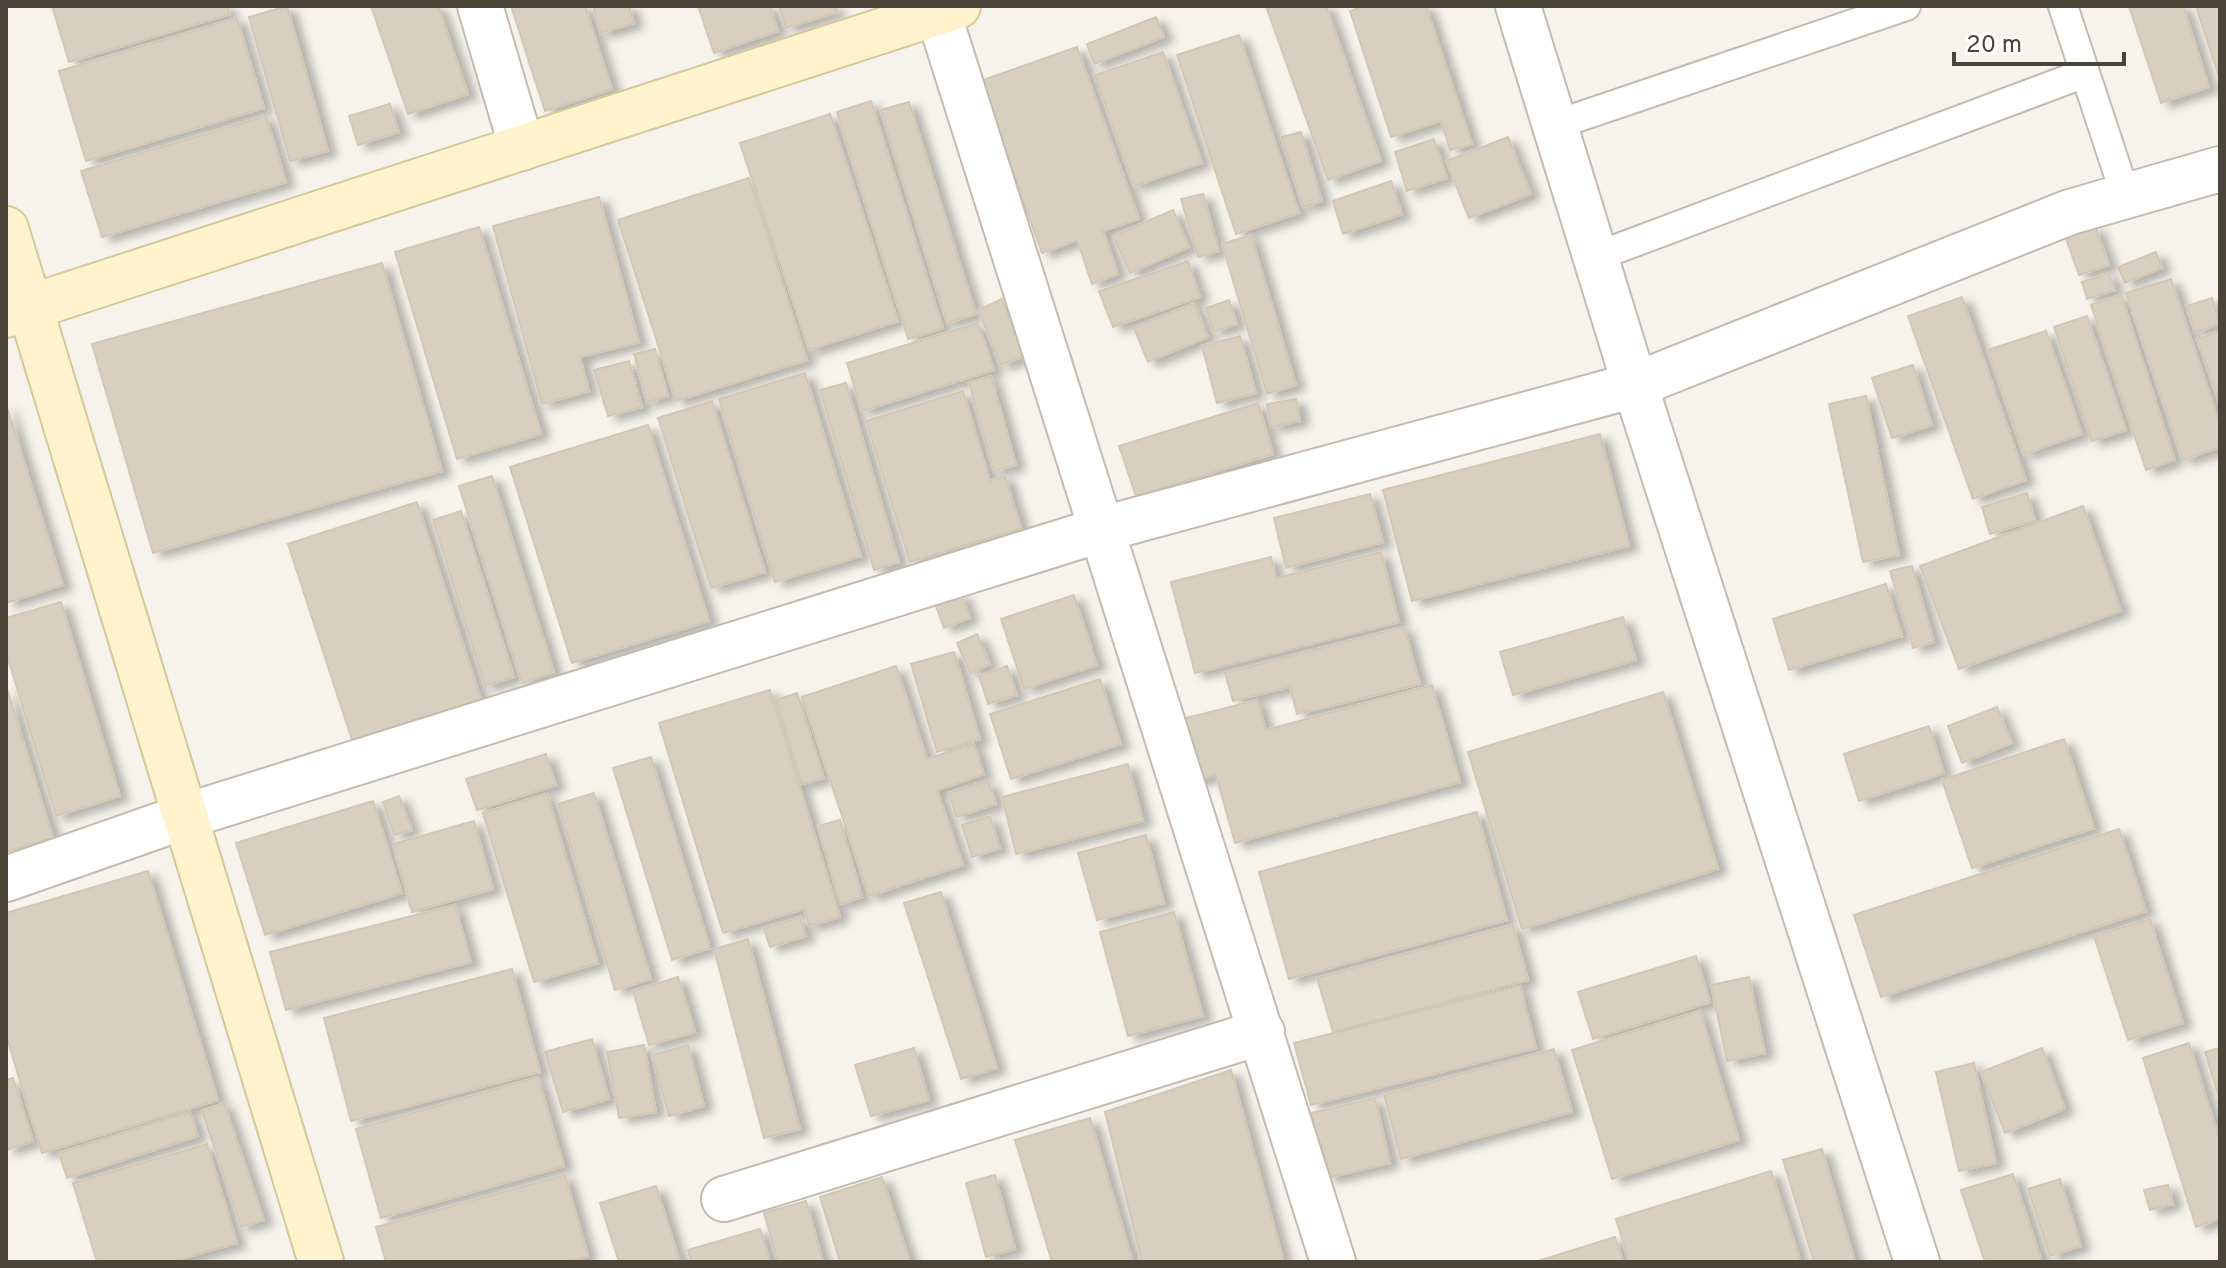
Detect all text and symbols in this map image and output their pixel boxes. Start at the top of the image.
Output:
scale bar [1954,16,2124,66]
text: 20 m [1966,31,2022,61]

